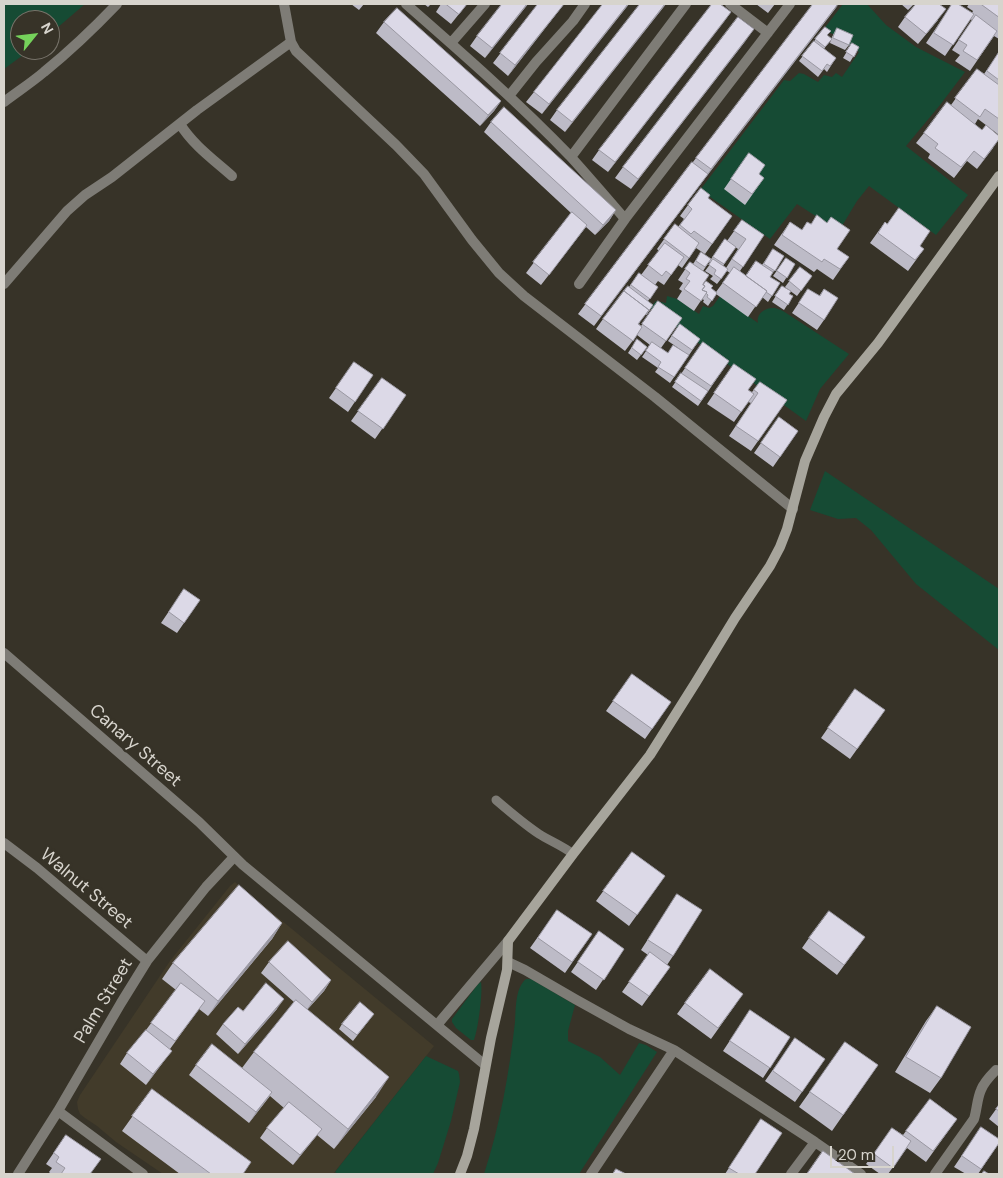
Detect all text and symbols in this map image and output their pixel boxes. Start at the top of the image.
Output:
north arrow [10,10,60,60]
text: N [37,19,58,37]
street label: Canary Street [84,700,186,792]
street label: Walnut Street [35,844,137,934]
street label: Palm Street [70,954,138,1048]
scale bar [833,1136,897,1168]
text: 20 m [838,1145,874,1165]

